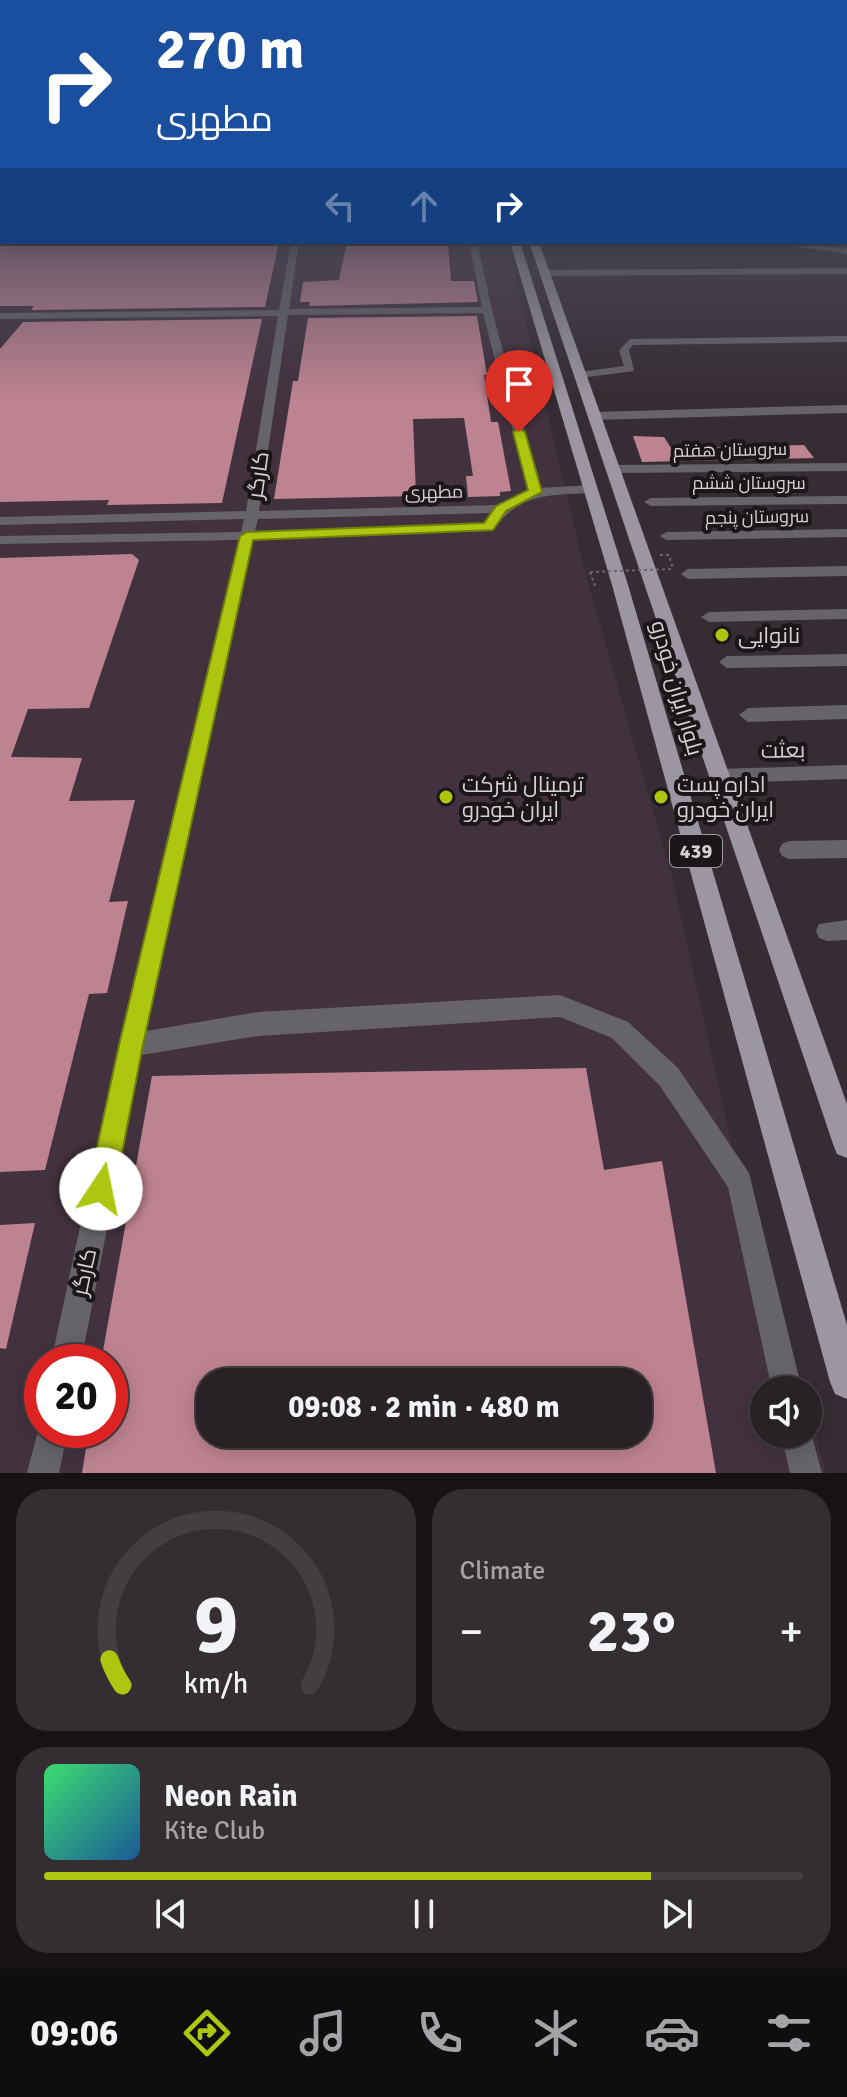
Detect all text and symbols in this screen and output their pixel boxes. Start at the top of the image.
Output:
text: 270 m [156,15,304,84]
icon: right [24,32,128,136]
text: مطهری [156,97,273,142]
icon: left [318,184,362,228]
icon: ahead [402,184,446,228]
icon: right [486,184,530,228]
pin [485,350,553,432]
icon: arrive [497,362,541,406]
street label: سروستان هفتم [673,438,787,463]
street label: کارگر [241,450,275,502]
street label: سروستان ششم [692,472,806,495]
street label: مطهری [405,480,463,504]
street label: سروستان پنجم [705,505,809,530]
street label: بلوار ایران خودرو [645,617,709,759]
place label: نانوایی [738,622,800,649]
marker: نانوایی [713,626,731,644]
street label: بعثت [761,736,805,764]
place label: ترمینال شرکت ایران خودرو [462,771,584,823]
place label: اداره پست ایران خودرو [677,771,774,823]
marker: ترمینال شرکت ایران خودرو [437,788,455,806]
marker: اداره پست ایران خودرو [652,788,670,806]
road number: 439 [670,835,722,867]
position arrow [59,1147,143,1231]
street label: کارگر [65,1246,102,1300]
speed limit sign: 20 [24,1344,128,1448]
map controls [750,1376,822,1448]
button: sound [750,1376,822,1448]
text: 09:08 · 2 min · 480 m [288,1389,560,1426]
text: Climate [460,1555,545,1587]
text: 9 [193,1574,238,1676]
text: 23° [587,1595,676,1669]
text: − [460,1605,483,1659]
text: + [779,1605,803,1659]
text: km/h [183,1666,248,1701]
text: Neon Rain [164,1778,298,1815]
text: Kite Club [164,1815,265,1847]
icon: previous [149,1892,193,1936]
icon: pause [402,1892,446,1936]
icon: next [655,1892,699,1936]
icon: directions [179,2005,235,2061]
icon: music [295,2005,351,2061]
icon: phone [412,2005,468,2061]
icon: climate [528,2005,584,2061]
icon: car [644,2005,700,2061]
icon: filters [761,2005,817,2061]
text: 09:06 [30,2011,119,2056]

